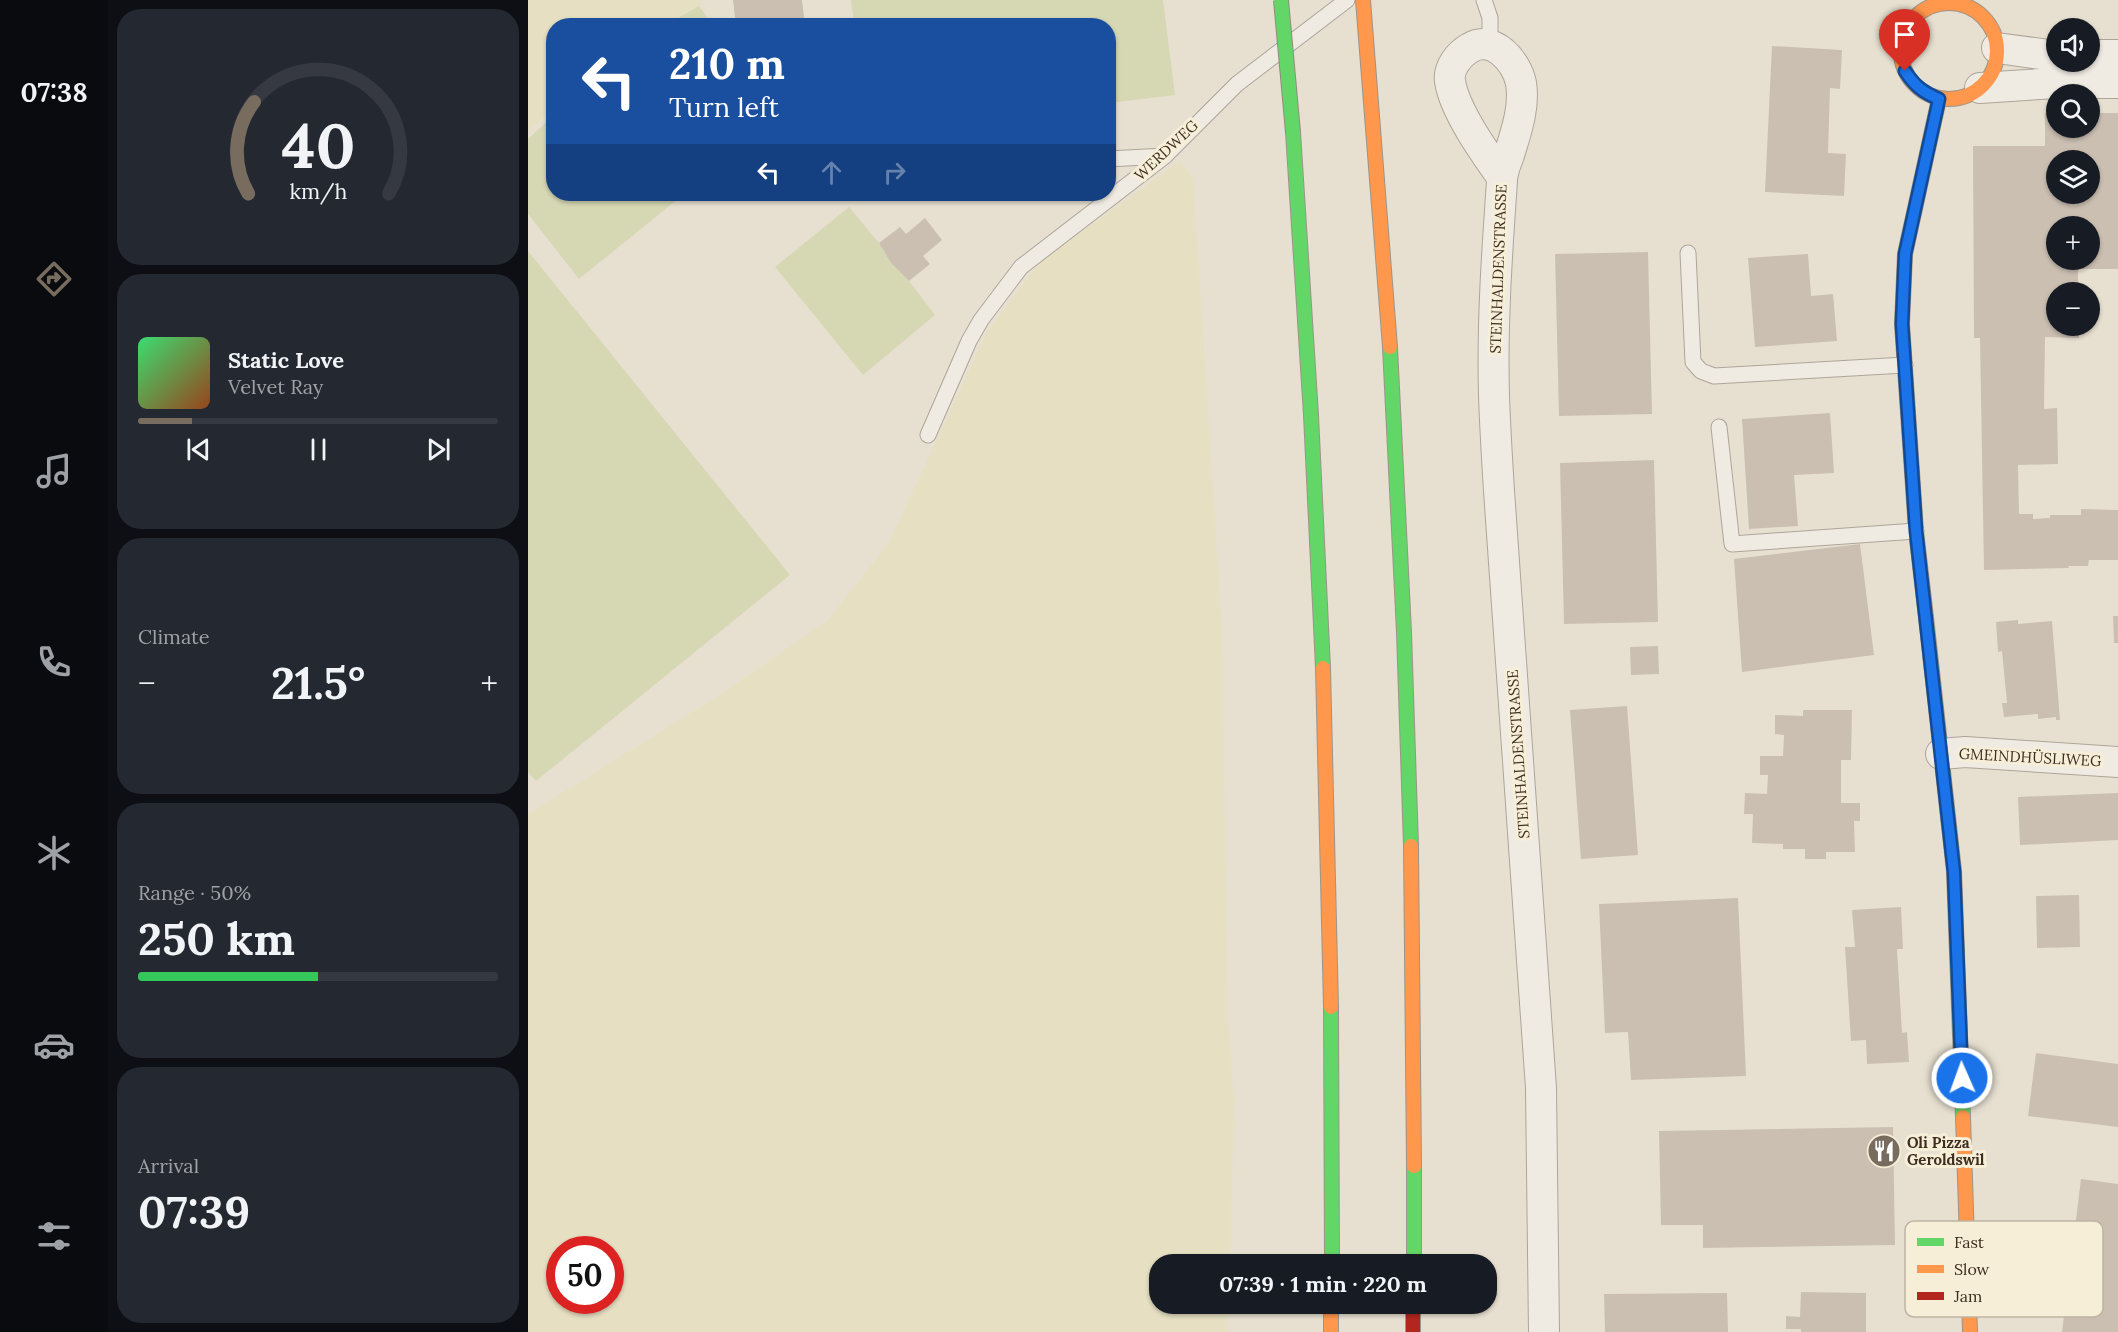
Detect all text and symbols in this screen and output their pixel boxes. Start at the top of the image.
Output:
pin [1879,9,1930,71]
icon: arrive [1888,18,1921,51]
map controls [2046,18,2100,336]
button: sound [2046,18,2100,72]
text: 210 m [669,37,785,91]
icon: left [570,42,648,120]
text: 07:38 [20,75,88,109]
button: search [2046,84,2100,138]
text: Turn left [669,90,779,124]
text: 40 [281,105,355,185]
street label: WERDWEG [1130,115,1202,184]
button: layers [2046,150,2100,204]
icon: left [752,156,785,189]
icon: ahead [815,156,848,189]
icon: right [878,156,911,189]
text: km/h [289,177,347,205]
street label: STEINHALDENSTRASSE [1486,184,1510,354]
button: + [2046,216,2100,270]
icon: directions [33,258,75,300]
button: − [2046,282,2100,336]
text: Static Love [228,346,344,374]
text: Velvet Ray [228,374,323,399]
icon: previous [182,433,215,466]
icon: pause [302,433,335,466]
icon: next [422,433,455,466]
icon: music [33,450,75,492]
text: Climate [138,624,210,649]
icon: phone [33,641,75,683]
text: 21.5° [271,654,365,711]
text: − [138,662,156,704]
text: + [480,662,498,704]
street label: STEINHALDENSTRASSE [1503,669,1533,839]
street label: GMEINDHÜSLIWEG [1958,744,2102,770]
icon: climate [33,832,75,874]
text: Range · 50% [138,880,251,905]
text: 250 km [138,910,295,967]
icon: car [33,1024,75,1066]
position arrow [1930,1046,1994,1110]
restaurant icon: Oli Pizza Geroldswil [1866,1133,1902,1169]
place label: Oli Pizza Geroldswil [1907,1133,1985,1169]
text: Arrival [138,1153,199,1178]
text: 07:39 [138,1183,250,1240]
icon: filters [33,1215,75,1257]
legend [1905,1221,2103,1317]
text: Fast [1954,1232,1985,1252]
speed limit sign: 50 [546,1236,624,1314]
text: Slow [1954,1259,1990,1279]
text: 07:39 · 1 min · 220 m [1219,1270,1427,1298]
text: Jam [1953,1286,1982,1306]

